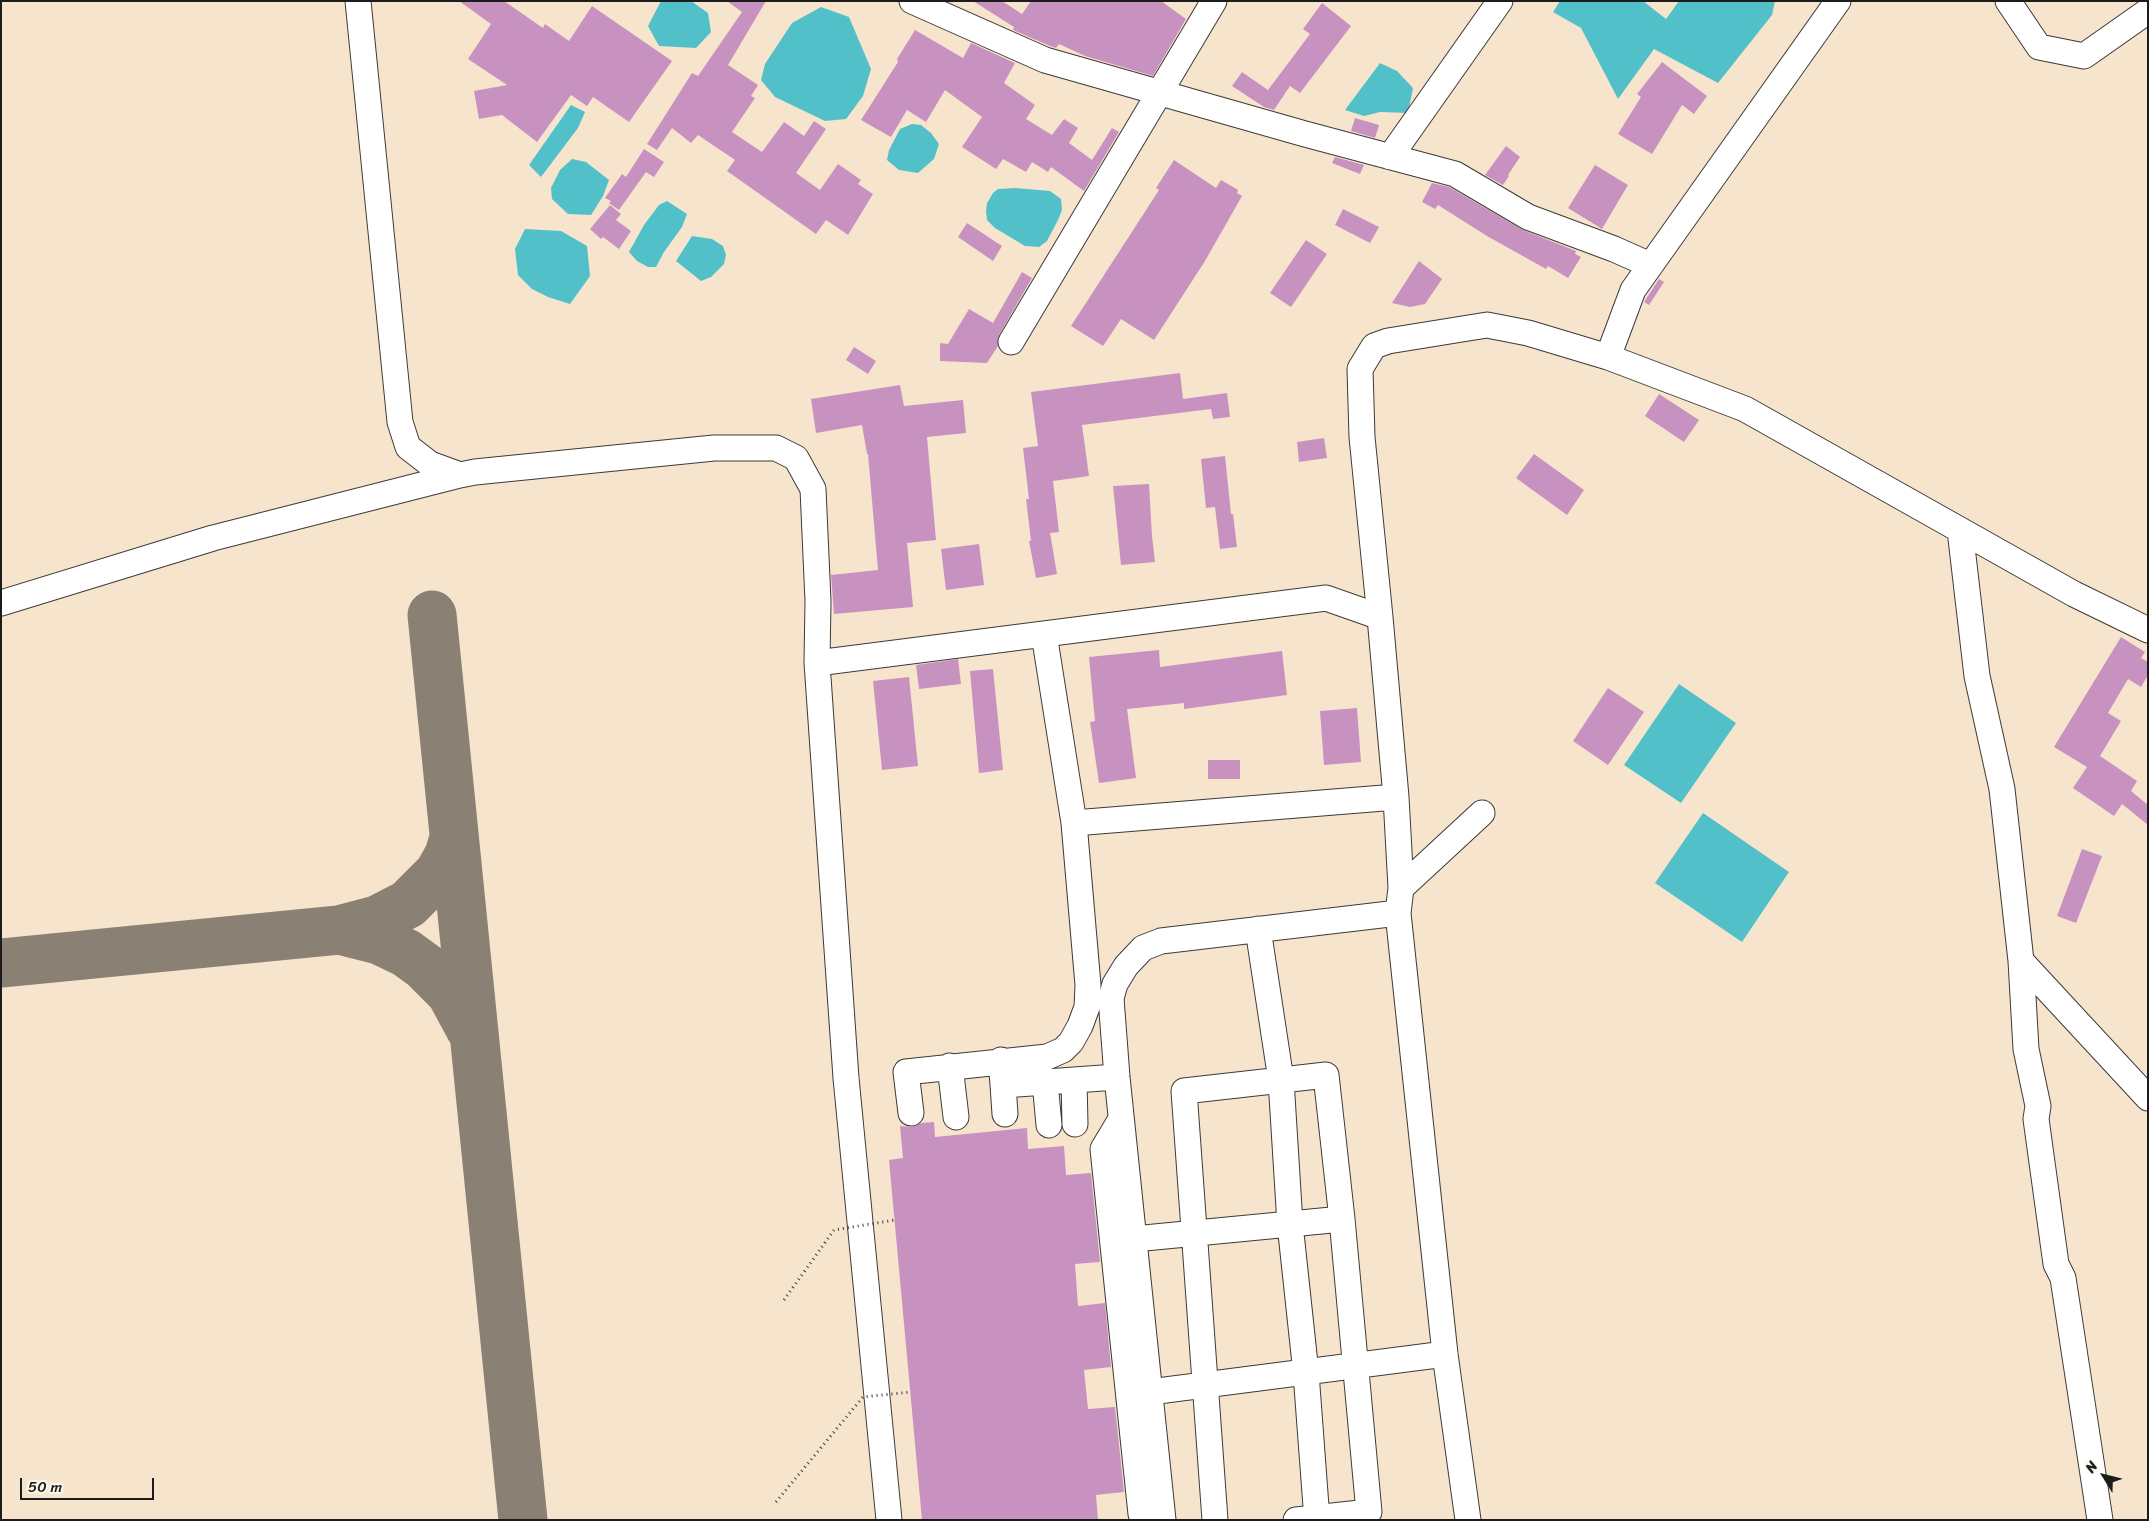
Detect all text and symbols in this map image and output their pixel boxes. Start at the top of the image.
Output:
north arrow [2079,1451,2129,1501]
text: N [2078,1456,2104,1478]
scale bar [22,1468,156,1500]
text: 50 m [28,1474,62,1500]

